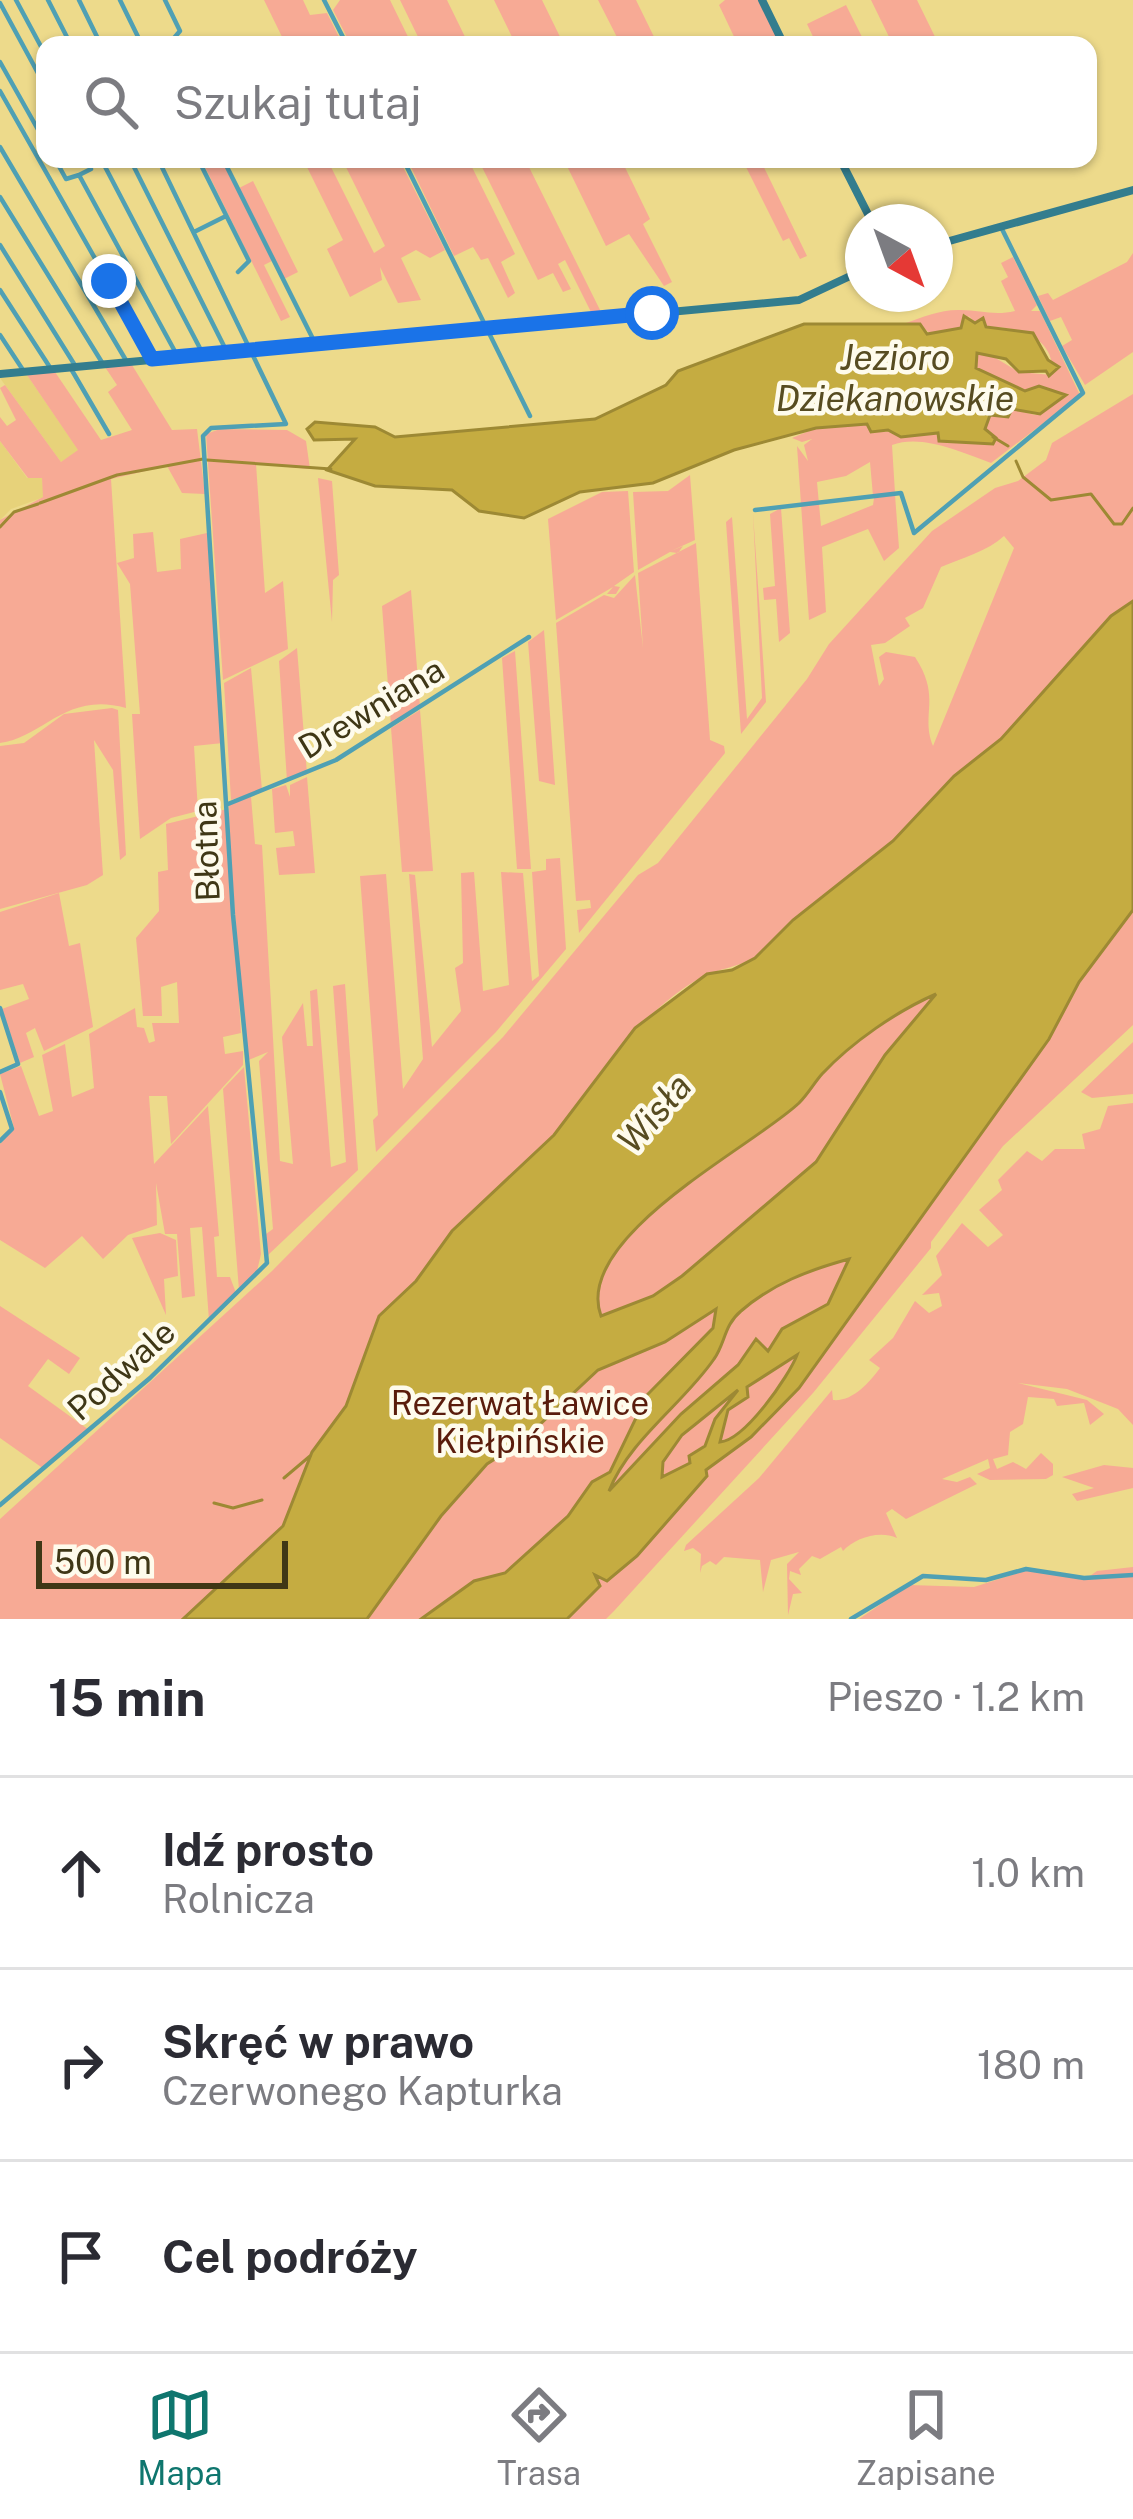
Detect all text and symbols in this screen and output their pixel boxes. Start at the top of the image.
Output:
search box [36,36,1097,168]
icon: search [78,69,144,135]
text: Szukaj tutaj [174,76,422,129]
north arrow [845,204,953,312]
route end [82,254,136,308]
route start [625,286,679,340]
water label: Jezioro Dziekanowskie [776,336,1014,419]
street label: Drewniana [292,650,450,766]
street label: Błotna [185,800,227,902]
water label: Wisła [608,1065,700,1161]
street label: Podwale [60,1312,182,1428]
park label: Rezerwat Ławice Kiełpińskie [391,1384,649,1460]
scale bar [36,1535,288,1588]
text: 500 m [54,1543,152,1581]
text: 15 min [48,1668,205,1727]
text: Pieszo · 1.2 km [827,1674,1085,1720]
text: Idź prosto [162,1823,374,1876]
icon: ahead [48,1840,114,1906]
text: 1.0 km [971,1850,1085,1896]
text: Rolnicza [162,1876,315,1922]
text: Skręć w prawo [162,2015,474,2068]
icon: right [48,2032,114,2098]
text: 180 m [977,2042,1085,2088]
text: Czerwonego Kapturka [162,2068,563,2114]
icon: arrive [48,2224,114,2290]
text: Cel podróży [162,2230,418,2283]
tab: Mapa [137,2382,222,2492]
tab: Trasa [497,2382,581,2492]
tab: Zapisane [856,2382,996,2492]

